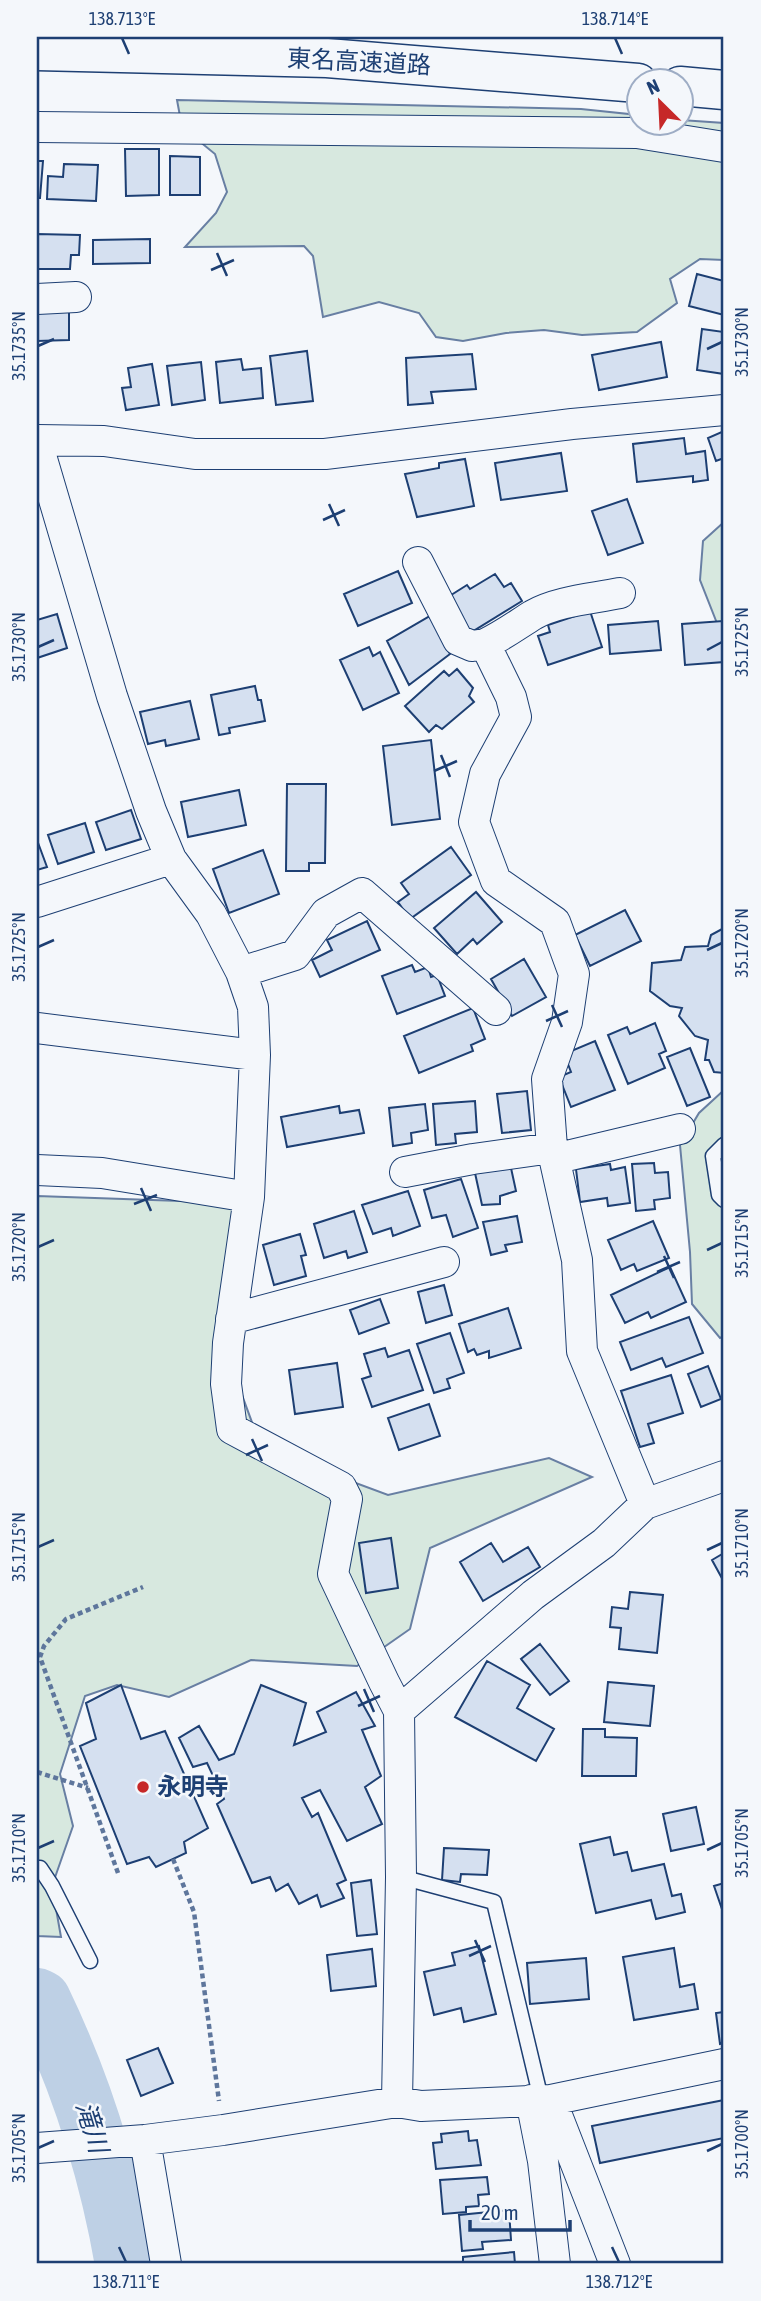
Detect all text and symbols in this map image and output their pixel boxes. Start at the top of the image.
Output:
text: 138.713°E [89,8,156,29]
text: 138.714°E [582,8,649,29]
street label: 東名高速道路 [286,44,432,79]
north arrow [624,66,694,136]
text: N [643,74,663,99]
text: 35.1730°N [731,307,752,377]
text: 35.1735°N [8,311,29,381]
text: 35.1725°N [731,607,752,677]
text: 35.1730°N [8,612,29,682]
text: 35.1720°N [731,908,752,978]
text: 35.1725°N [8,912,29,982]
text: 35.1715°N [731,1208,752,1278]
text: 35.1720°N [8,1212,29,1282]
text: 35.1710°N [731,1508,752,1578]
text: 35.1715°N [8,1512,29,1582]
place label: 永明寺 [157,1773,229,1800]
marker: 永明寺 [135,1779,151,1795]
text: 35.1705°N [731,1808,752,1878]
text: 35.1710°N [8,1813,29,1883]
water label: 滝川 [70,2098,115,2159]
text: 35.1700°N [731,2109,752,2179]
text: 35.1705°N [8,2113,29,2183]
scale bar [470,2189,570,2233]
text: 20 m [481,2200,519,2224]
text: 138.711°E [93,2271,160,2292]
text: 138.712°E [586,2271,653,2292]

